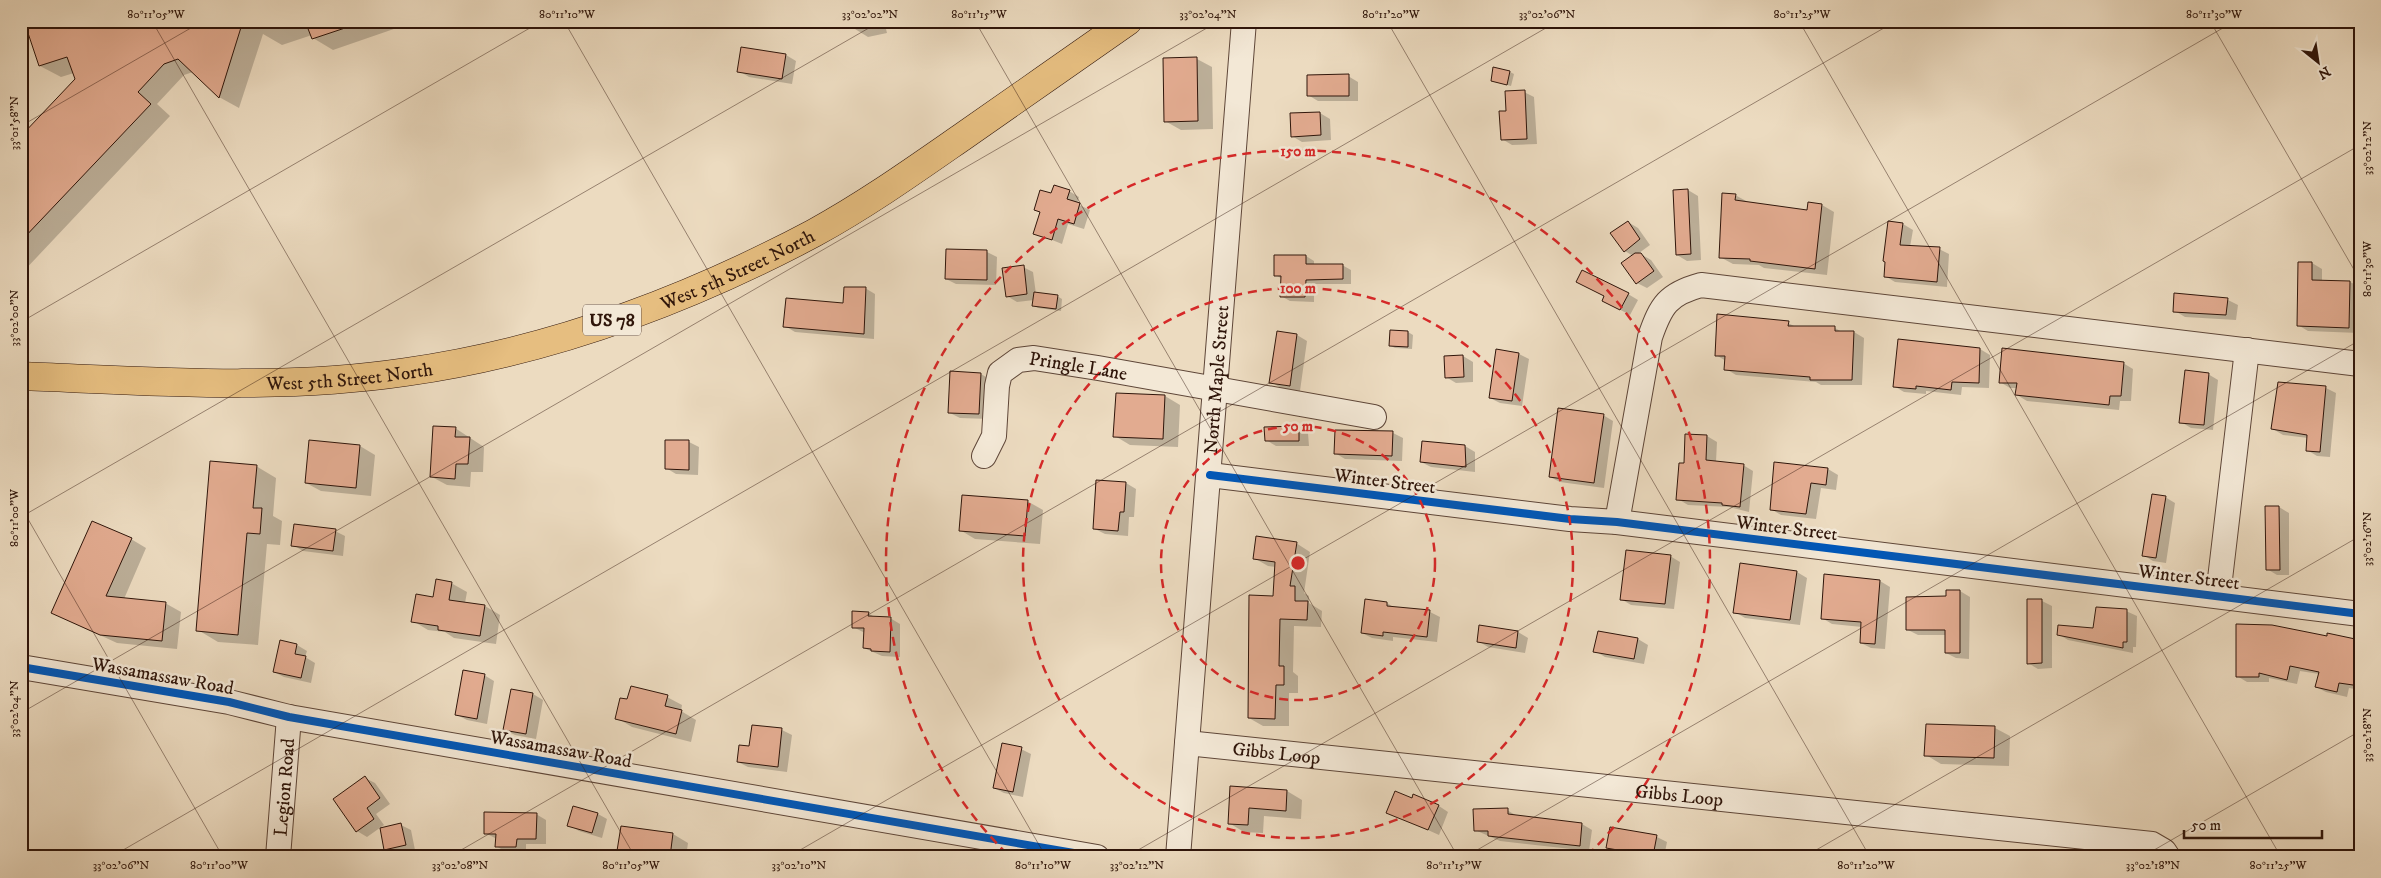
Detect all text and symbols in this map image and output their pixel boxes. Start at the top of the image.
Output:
text: 80°11'05"W [127,7,186,22]
text: 80°11'10"W [539,7,596,22]
text: 33°02'02"N [842,7,898,22]
text: 80°11'15"W [951,7,1008,22]
text: 33°02'04"N [1179,7,1237,22]
text: 80°11'20"W [1362,7,1421,22]
text: 33°02'06"N [1519,7,1576,22]
text: 80°11'25"W [1774,7,1831,22]
text: 80°11'30"W [2186,7,2243,22]
north arrow [2294,38,2344,88]
text: N [2314,62,2333,83]
text: 33°01'58"N [7,96,22,150]
text: 33°02'12"N [2360,121,2375,175]
text: 150 m [1280,142,1316,161]
street label: West 5th Street North [657,225,819,316]
text: 80°11'30"W [2360,240,2375,297]
text: 100 m [1280,279,1317,298]
text: 33°02'00"N [7,289,22,346]
road number: US 78 [583,304,641,336]
street label: North Maple Street [1200,304,1235,455]
street label: Pringle Lane [1027,347,1129,386]
street label: West 5th Street North [265,358,435,396]
text: 50 m [1282,417,1314,436]
street label: Winter Street [1332,464,1437,499]
text: 80°11'00"W [7,488,22,547]
street label: Winter Street [1734,511,1839,546]
text: 33°02'16"N [2360,512,2375,566]
centre of rings [1289,554,1307,572]
street label: Winter Street [2136,560,2241,595]
street label: Wassamassaw Road [89,653,236,700]
text: 33°02'04"N [7,680,22,738]
text: 33°02'18"N [2360,708,2375,762]
street label: Wassamassaw Road [487,726,634,773]
street label: Legion Road [270,737,300,837]
street label: Gibbs Loop [1231,738,1321,770]
street label: Gibbs Loop [1634,780,1724,812]
scale bar [2184,808,2321,840]
text: 50 m [2191,816,2221,835]
text: 33°02'06"N [93,858,150,873]
text: 80°11'00"W [190,858,249,873]
text: 33°02'08"N [432,858,488,873]
text: 80°11'05"W [602,858,661,873]
text: 33°02'10"N [772,858,827,873]
text: 80°11'10"W [1015,858,1072,873]
text: 33°02'12"N [1110,858,1164,873]
text: 80°11'15"W [1426,858,1483,873]
text: 80°11'20"W [1837,858,1896,873]
text: 33°02'18"N [2126,858,2180,873]
text: 80°11'25"W [2250,858,2307,873]

